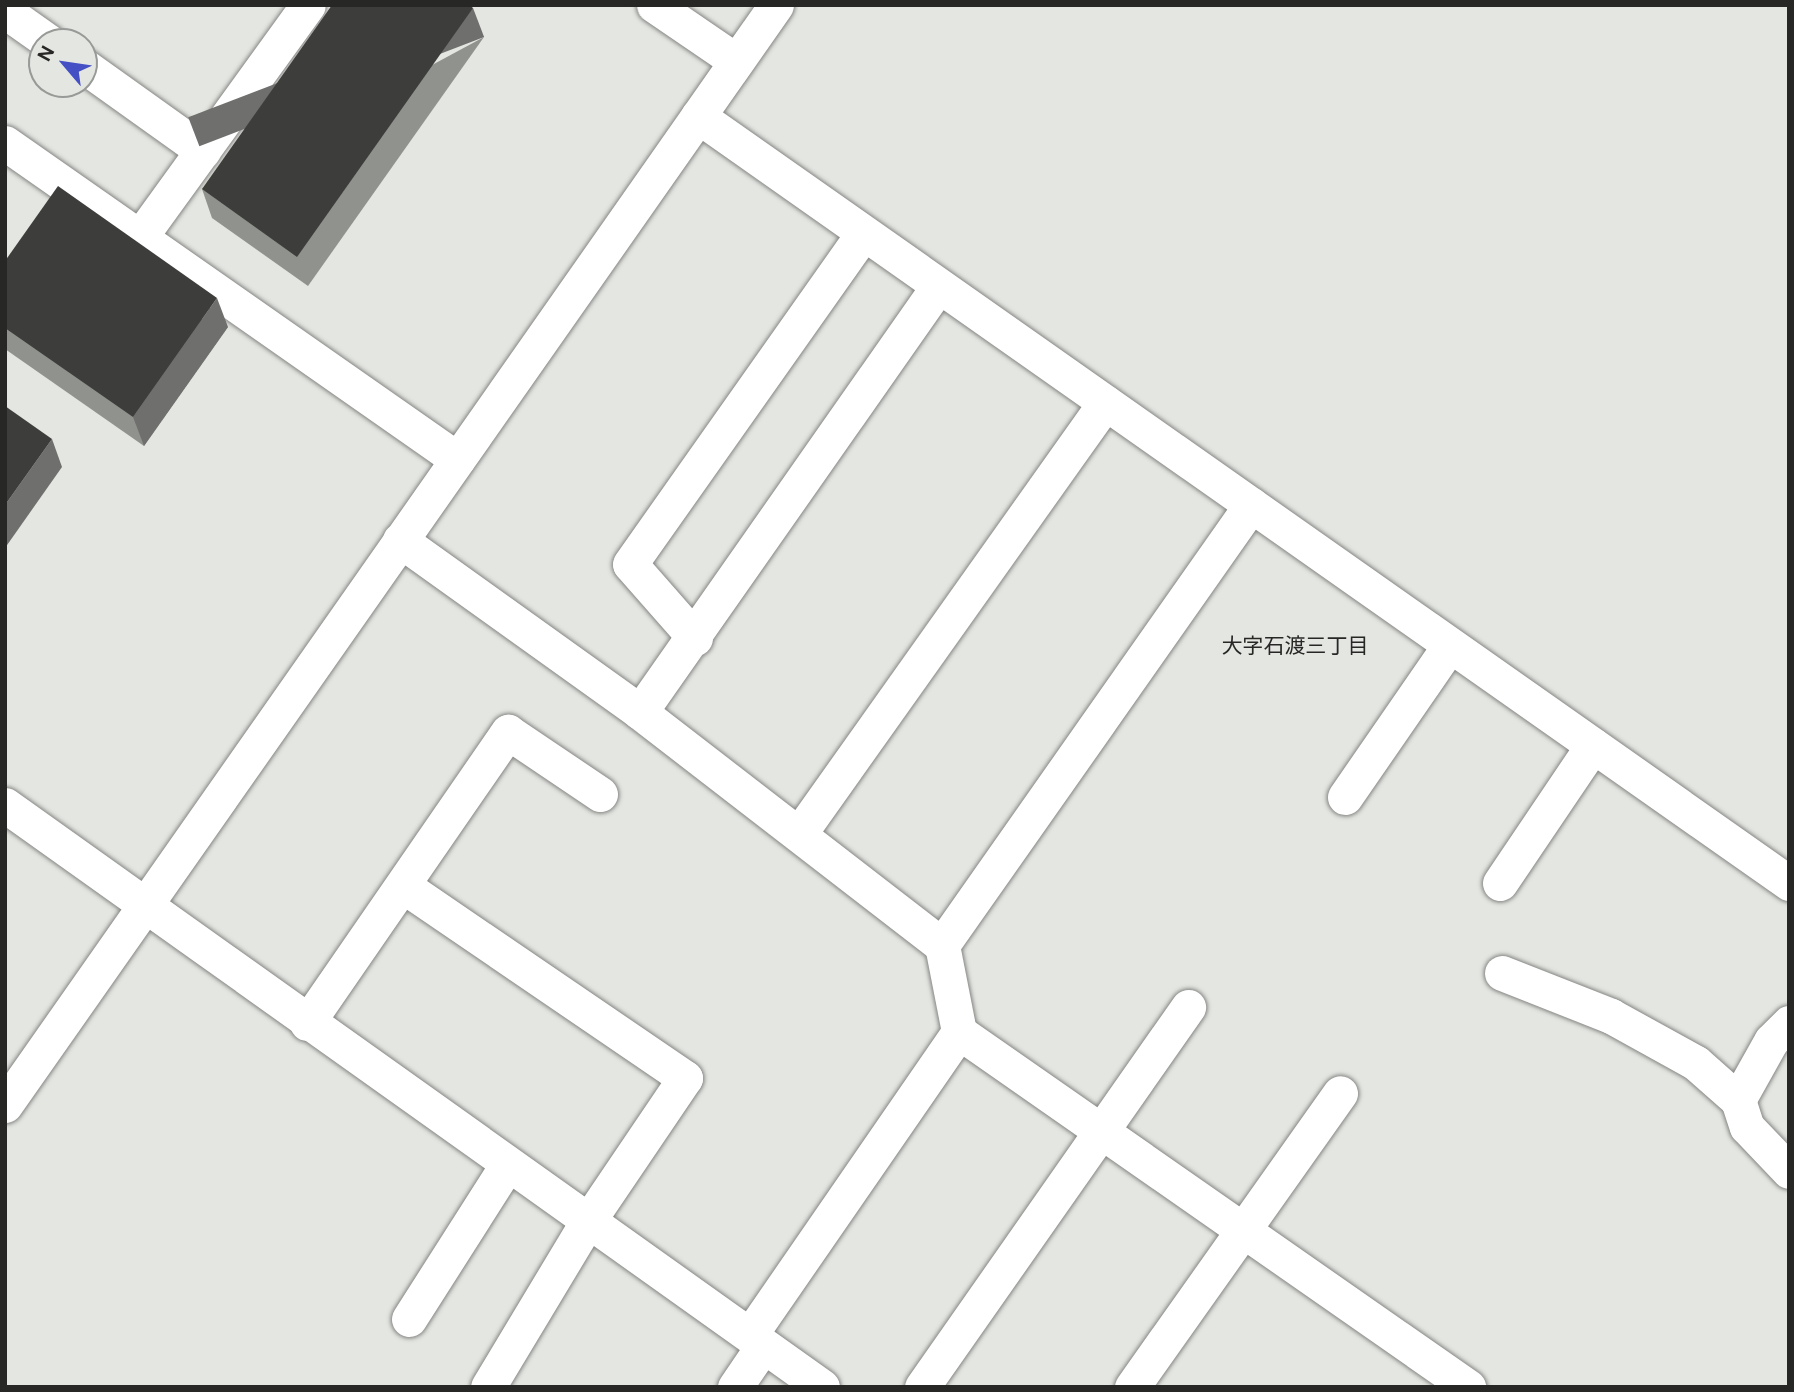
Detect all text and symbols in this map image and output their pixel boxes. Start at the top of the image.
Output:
north arrow [28,28,98,98]
text: N [32,41,60,66]
district label: 大字石渡三丁目 [1222,633,1368,659]

